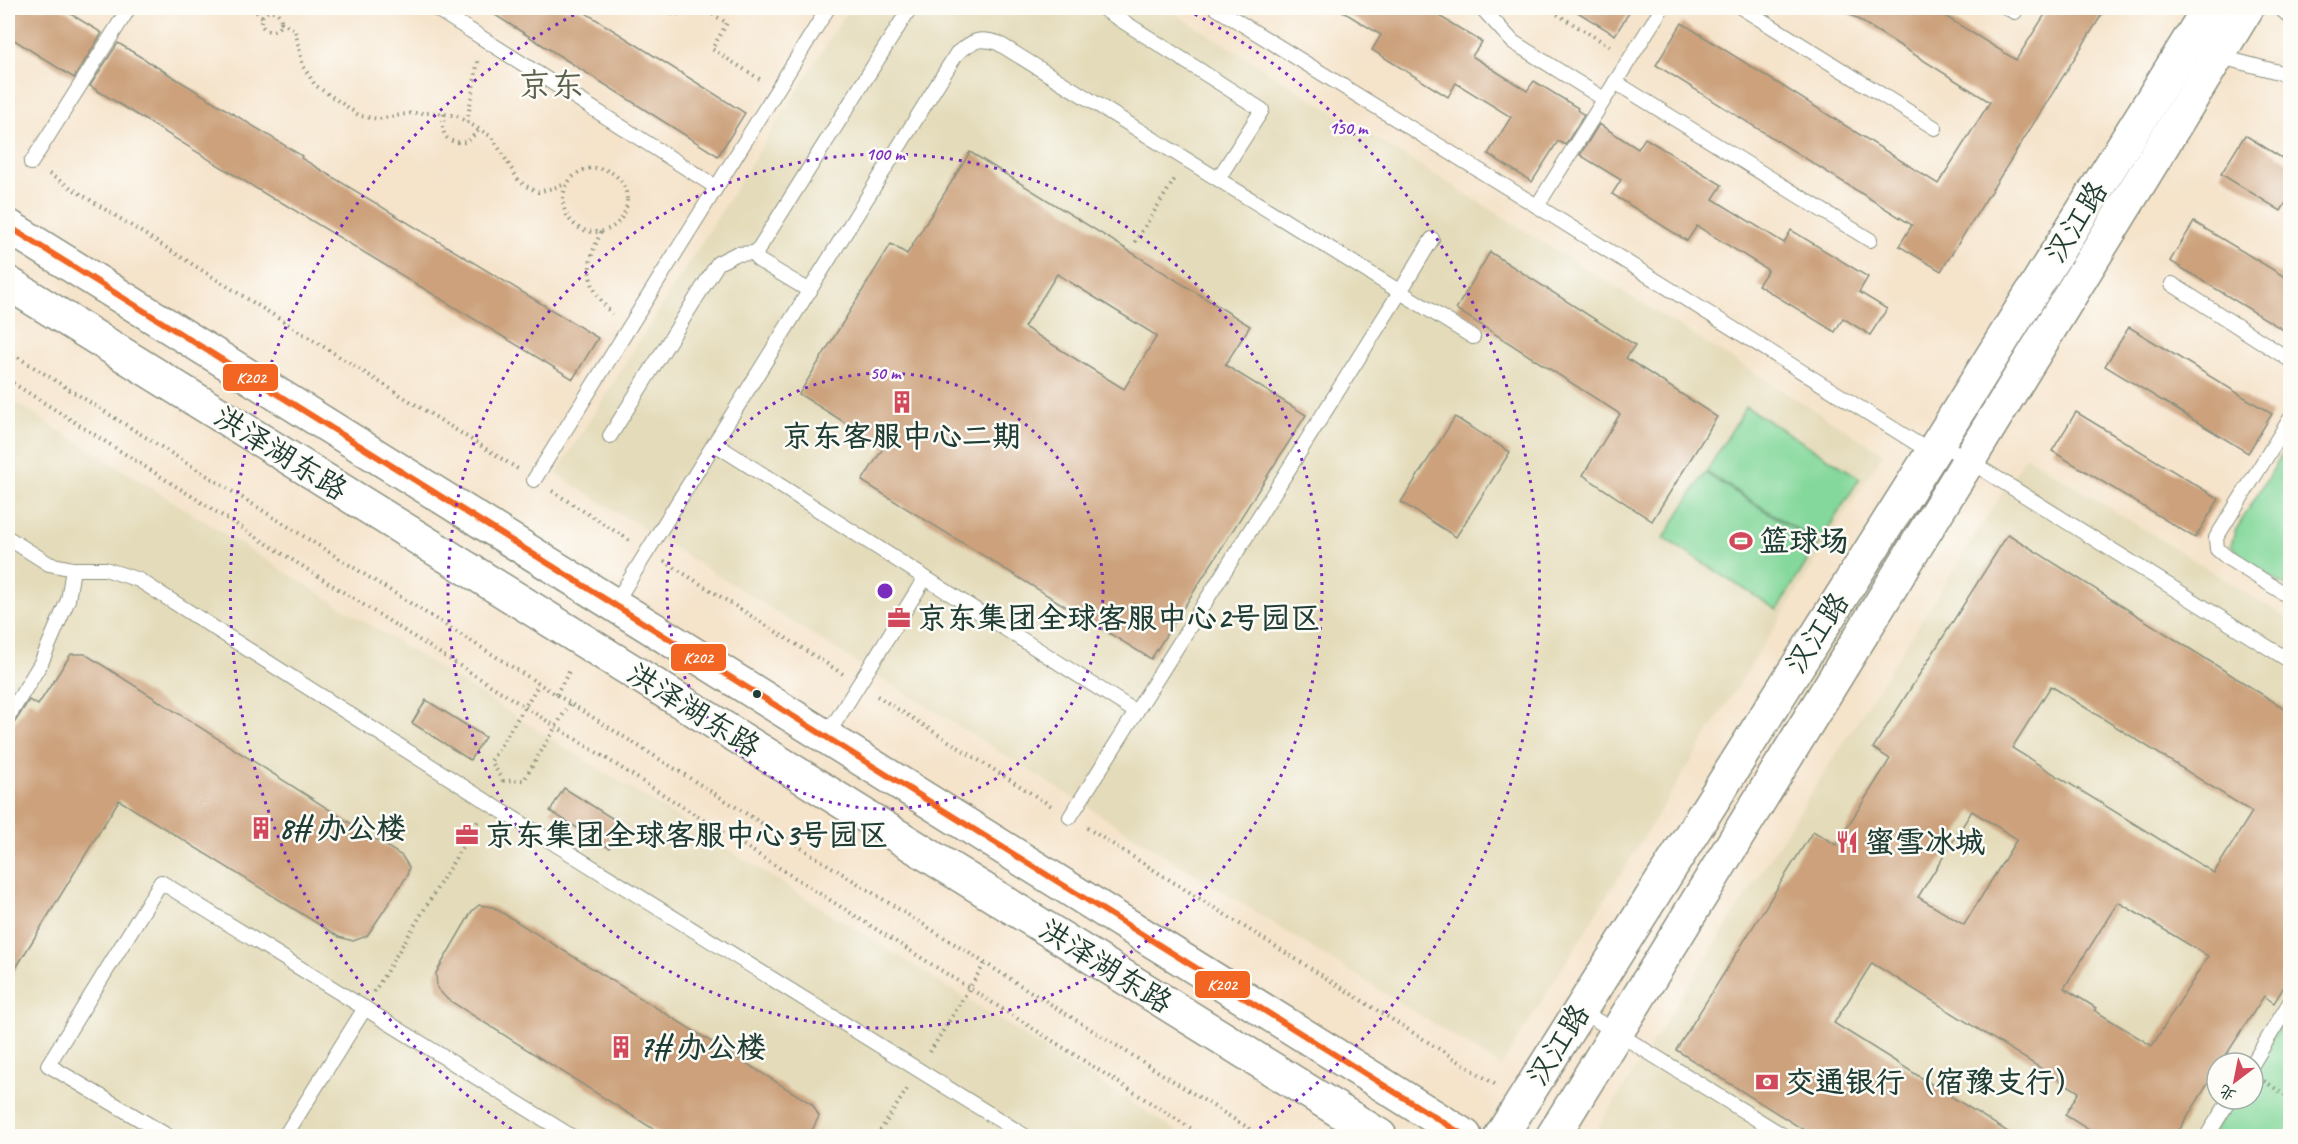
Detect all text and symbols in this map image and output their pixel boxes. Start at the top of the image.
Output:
district label: 京东 [518,64,584,106]
text: 150 m [1329,117,1369,139]
text: 100 m [866,143,906,165]
street label: 汉江路 [2036,174,2116,270]
text: 50 m [870,362,902,384]
line badge: K202 [222,363,279,392]
text: K202 [236,368,268,388]
building icon: 京东客服中心二期 [889,389,915,415]
street label: 洪泽湖东路 [207,397,355,509]
place label: 京东客服中心二期 [782,417,1022,455]
place label: 篮球场 [1759,522,1849,560]
sports icon: 篮球场 [1728,528,1754,554]
centre of rings [875,581,895,601]
street label: 汉江路 [1777,585,1857,681]
place label: 京东集团全球客服中心2号园区 [917,599,1321,637]
office icon: 京东集团全球客服中心2号园区 [886,605,912,631]
line badge: K202 [670,643,727,672]
text: K202 [683,648,715,668]
street label: 洪泽湖东路 [620,654,768,766]
unlabelled marker [751,688,763,700]
place label: 8# 办公楼 [279,809,407,847]
building icon: 8# 办公楼 [248,815,274,841]
place label: 京东集团全球客服中心3号园区 [485,816,889,854]
office icon: 京东集团全球客服中心3号园区 [454,822,480,848]
place label: 蜜雪冰城 [1865,823,1985,861]
restaurant icon: 蜜雪冰城 [1834,829,1860,855]
street label: 洪泽湖东路 [1032,910,1180,1022]
line badge: K202 [1194,970,1251,999]
text: K202 [1207,975,1239,995]
street label: 汉江路 [1518,997,1598,1093]
place label: 7# 办公楼 [639,1028,766,1066]
building icon: 7# 办公楼 [608,1034,634,1060]
north arrow [2205,1051,2265,1111]
place label: 交通银行（宿豫支行） [1785,1063,2085,1101]
bank icon: 交通银行（宿豫支行） [1754,1069,1780,1095]
text: 北 [2215,1080,2240,1106]

